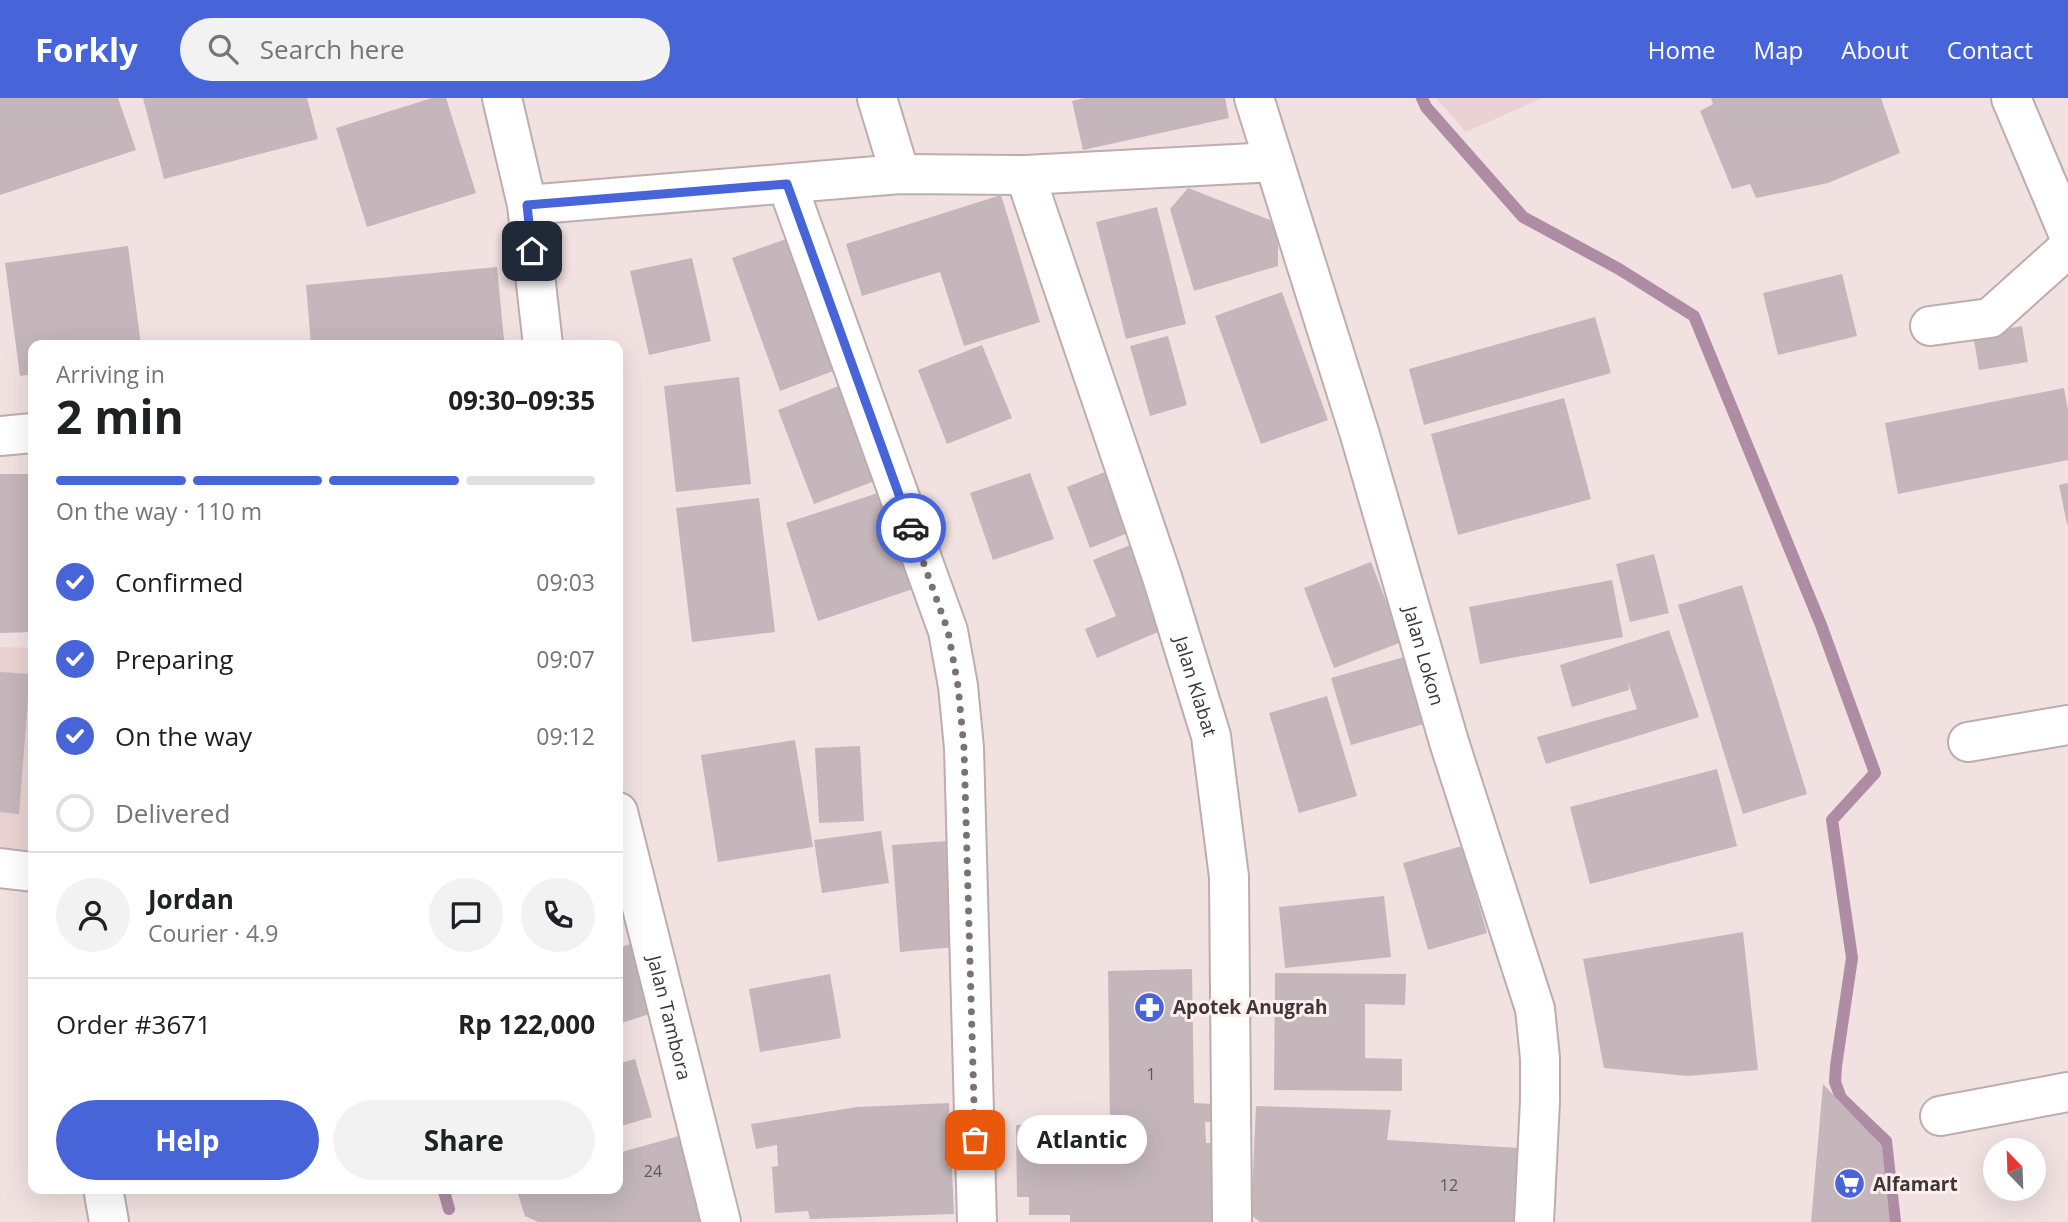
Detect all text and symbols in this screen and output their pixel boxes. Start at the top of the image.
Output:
search box [180,18,670,81]
text: Forkly [35,27,138,72]
icon: search [204,30,242,68]
text: Search here [260,31,405,67]
text: Home [1648,33,1716,66]
text: Map [1754,33,1803,66]
text: About [1841,33,1909,66]
text: Contact [1947,33,2033,66]
pin [502,221,562,281]
icon: home [513,232,551,270]
text: Arriving in [56,358,165,390]
text: 09:30–09:35 [448,382,595,418]
text: 2 min [56,385,184,447]
courier [876,493,946,563]
text: On the way · 110 m [56,495,262,527]
icon: car [892,509,930,547]
icon: check [56,563,94,601]
text: Confirmed [115,564,243,600]
text: 09:03 [536,566,595,598]
street label: Jalan Lokon [1397,601,1451,708]
street label: Jalan Klabat [1167,631,1223,740]
icon: check [56,640,94,678]
text: Preparing [115,641,233,677]
text: 09:07 [536,643,595,675]
icon: check [56,717,94,755]
text: On the way [115,718,252,754]
text: 09:12 [536,720,595,752]
text: Delivered [115,795,230,831]
button: person [56,878,130,952]
button: chat [429,878,503,952]
button: phone [521,878,595,952]
text: Jordan [148,881,234,917]
text: Courier · 4.9 [148,917,278,949]
street label: Jalan Tambora [641,951,698,1083]
pharmacy icon: Apotek Anugrah [1133,990,1167,1024]
place label: Apotek Anugrah [1173,994,1328,1020]
text: Order #3671 [56,1006,211,1042]
text: Rp 122,000 [458,1006,595,1042]
house number: 1 [1146,1063,1156,1085]
button: Help [56,1100,319,1180]
button: Share [333,1100,595,1180]
pin [945,1110,1005,1170]
callout: Atlantic [1017,1116,1146,1164]
icon: bag [956,1121,994,1159]
text: Atlantic [1037,1123,1127,1155]
north arrow [1983,1138,2046,1200]
map controls [1983,1138,2046,1201]
house number: 24 [644,1160,662,1182]
supermarket icon: Alfamart [1833,1167,1867,1201]
place label: Alfamart [1873,1171,1958,1197]
house number: 12 [1440,1174,1458,1196]

